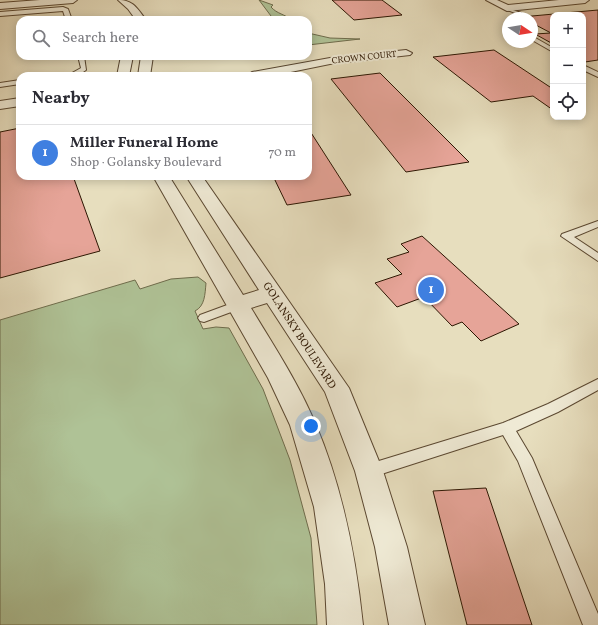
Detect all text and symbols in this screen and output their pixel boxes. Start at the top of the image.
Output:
north arrow [502,12,538,48]
map controls [550,12,586,120]
button: + [550,12,586,48]
search box [16,16,312,60]
icon: search [30,27,52,49]
text: Search here [62,28,139,49]
street label: CROWN COURT [331,48,398,67]
button: − [550,48,586,84]
button: locate [550,84,586,120]
text: Nearby [32,87,90,110]
text: Miller Funeral Home [70,133,218,154]
text: 1 [42,144,48,162]
text: 70 m [268,144,296,162]
text: Shop · Golansky Boulevard [70,154,222,172]
pin: 1 [418,275,444,305]
street label: GOLANSKY BOULEVARD [258,279,339,392]
your location [301,416,321,436]

